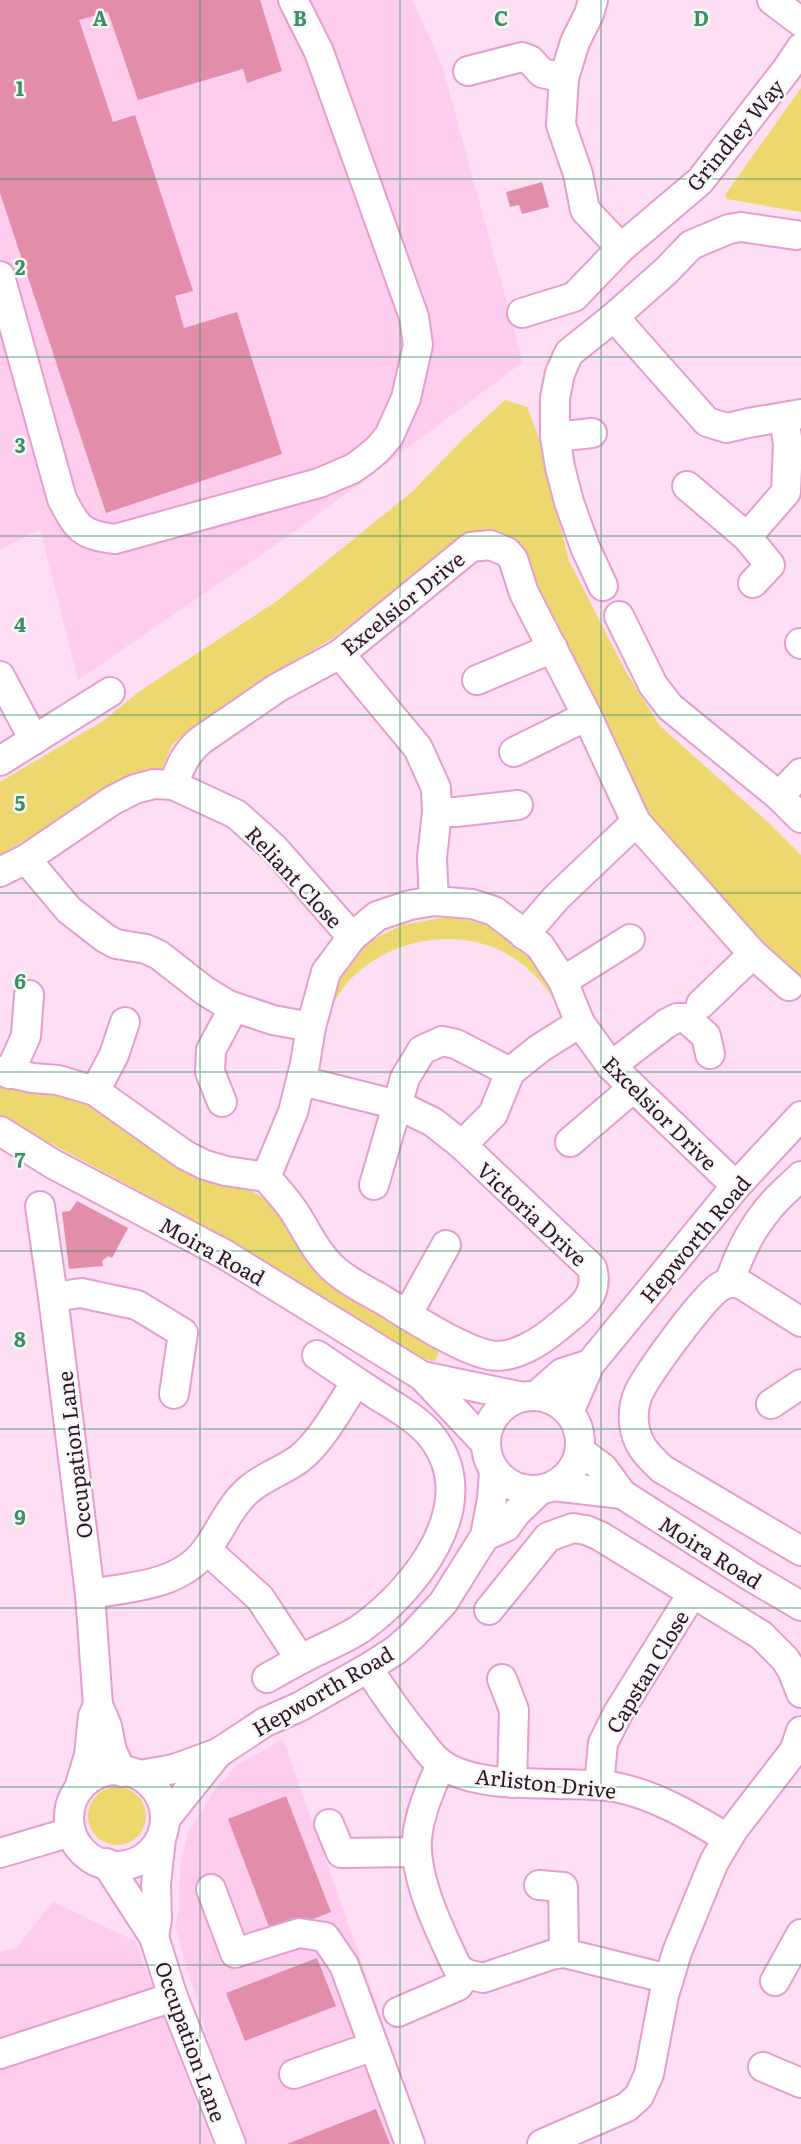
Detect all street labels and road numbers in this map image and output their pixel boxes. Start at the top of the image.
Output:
street label: Grindley Way [678,71,791,197]
street label: Excelsior Drive [334,542,470,662]
street label: Reliant Close [239,818,351,934]
street label: Excelsior Drive [597,1048,725,1176]
street label: Victoria Drive [471,1154,595,1272]
street label: Hepworth Road [631,1167,757,1309]
street label: Moira Road [155,1208,272,1292]
street label: Occupation Lane [47,1369,99,1541]
street label: Moira Road [653,1507,769,1595]
street label: Capstan Close [597,1604,695,1738]
street label: Hepworth Road [246,1637,398,1743]
street label: Arliston Drive [474,1759,618,1805]
street label: Occupation Lane [149,1956,235,2126]

